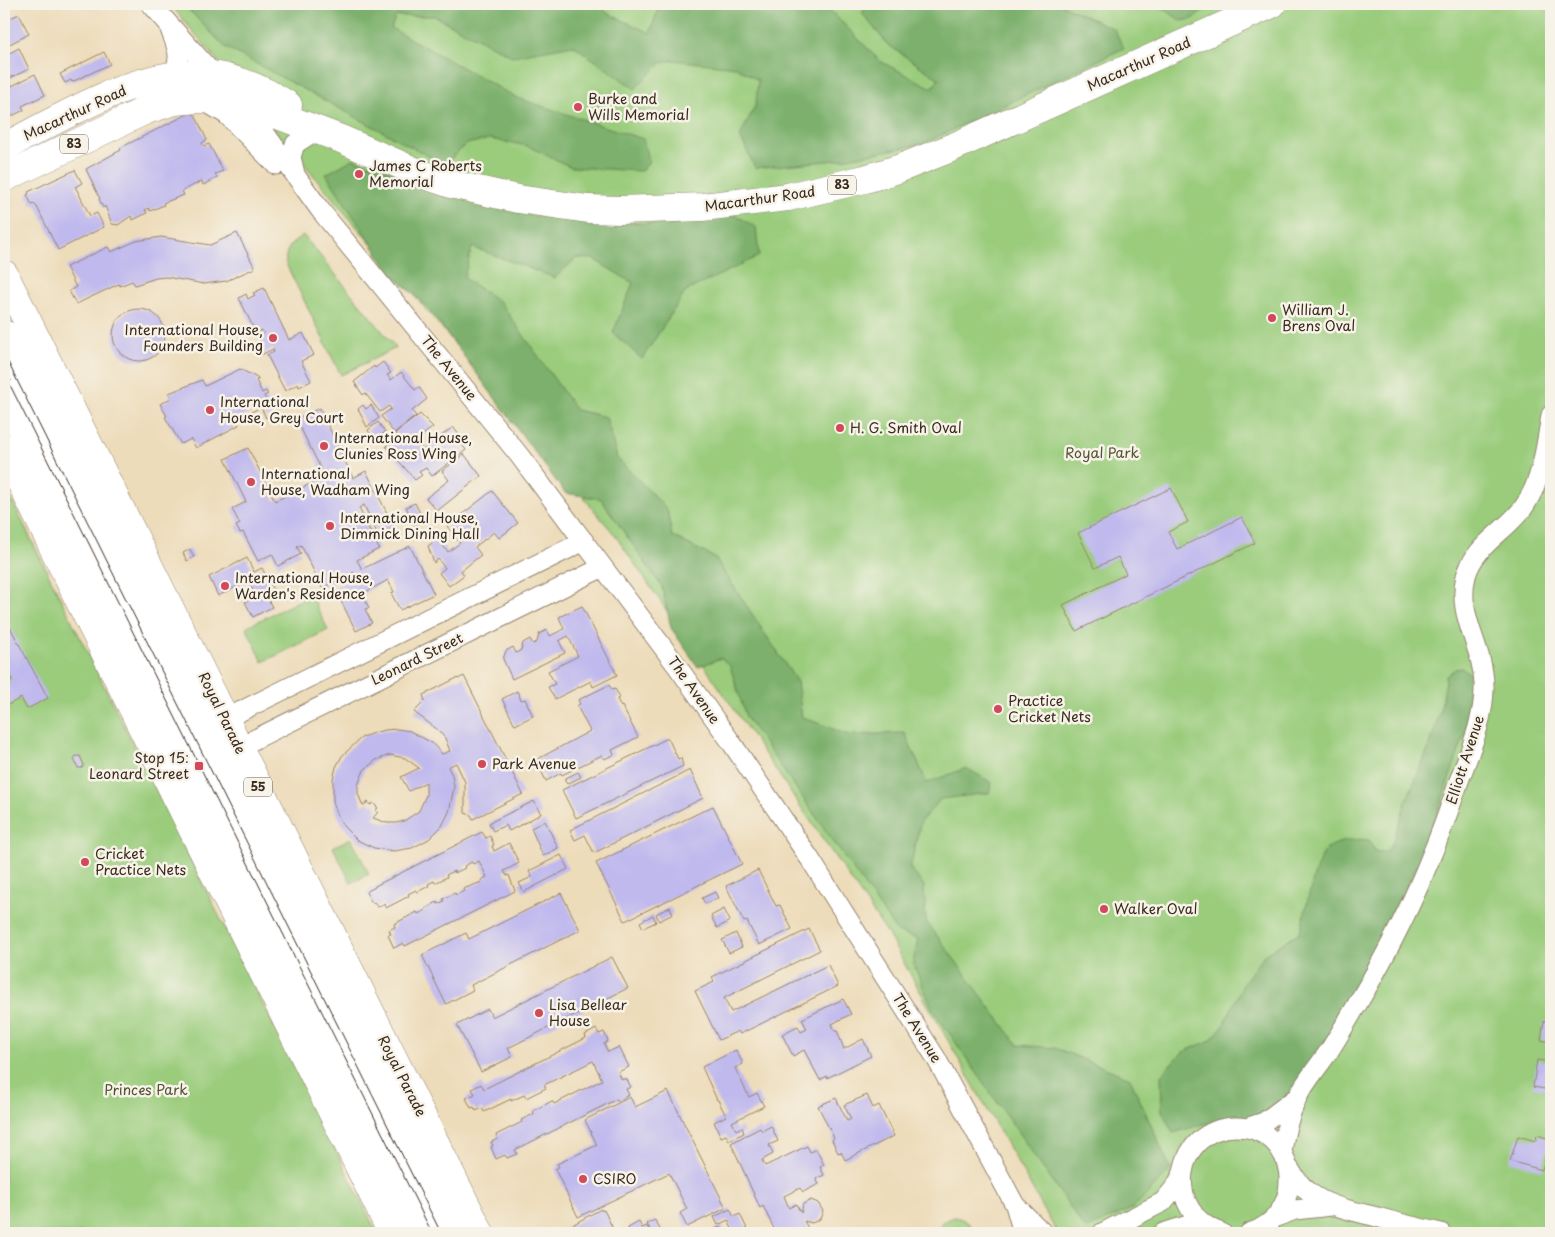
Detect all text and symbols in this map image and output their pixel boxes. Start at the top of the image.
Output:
street label: Macarthur Road [1084,31,1194,96]
street label: Macarthur Road [20,79,130,146]
place label: Burke and Wills Memorial [588,88,689,125]
marker: Burke and Wills Memorial [572,101,584,113]
road number: 83 [60,134,88,154]
place label: James C Roberts Memorial [369,155,482,192]
marker: James C Roberts Memorial [353,168,365,180]
road number: 83 [828,176,856,194]
street label: Macarthur Road [703,180,817,217]
place label: William J. Brens Oval [1282,299,1355,336]
marker: William J. Brens Oval [1266,312,1278,324]
place label: International House, Founders Building [125,319,263,356]
street label: The Avenue [417,331,483,405]
marker: International House, Founders Building [267,332,279,344]
place label: International House, Grey Court [220,391,344,428]
marker: International House, Grey Court [204,404,216,416]
place label: H. G. Smith Oval [850,417,962,438]
marker: H. G. Smith Oval [834,422,846,434]
place label: International House, Clunies Ross Wing [334,427,472,464]
marker: International House, Clunies Ross Wing [318,440,330,452]
park label: Royal Park [1065,442,1139,463]
place label: International House, Wadham Wing [261,463,410,500]
marker: International House, Wadham Wing [245,476,257,488]
place label: International House, Dimmick Dining Hall [340,507,479,544]
marker: International House, Dimmick Dining Hall [324,520,336,532]
place label: International House, Warden's Residence [235,567,373,604]
marker: International House, Warden's Residence [219,580,231,592]
street label: Leonard Street [367,627,467,690]
street label: The Avenue [663,652,726,728]
street label: Royal Parade [194,668,251,757]
place label: Practice Cricket Nets [1008,690,1091,727]
marker: Practice Cricket Nets [992,703,1004,715]
street label: Elliott Avenue [1440,712,1489,807]
place label: Stop 15: Leonard Street [89,747,189,784]
place label: Park Avenue [492,753,577,774]
marker: Park Avenue [476,758,488,770]
marker: Stop 15: Leonard Street [193,760,205,772]
road number: 55 [244,778,272,796]
place label: Cricket Practice Nets [95,843,187,880]
marker: Cricket Practice Nets [79,856,91,868]
place label: Walker Oval [1114,898,1197,919]
marker: Walker Oval [1098,903,1110,915]
street label: The Avenue [888,989,947,1067]
place label: Lisa Bellear House [549,994,628,1031]
marker: Lisa Bellear House [533,1007,545,1019]
street label: Royal Parade [373,1031,432,1120]
park label: Princes Park [104,1079,188,1100]
place label: CSIRO [593,1168,637,1189]
marker: CSIRO [577,1173,589,1185]

